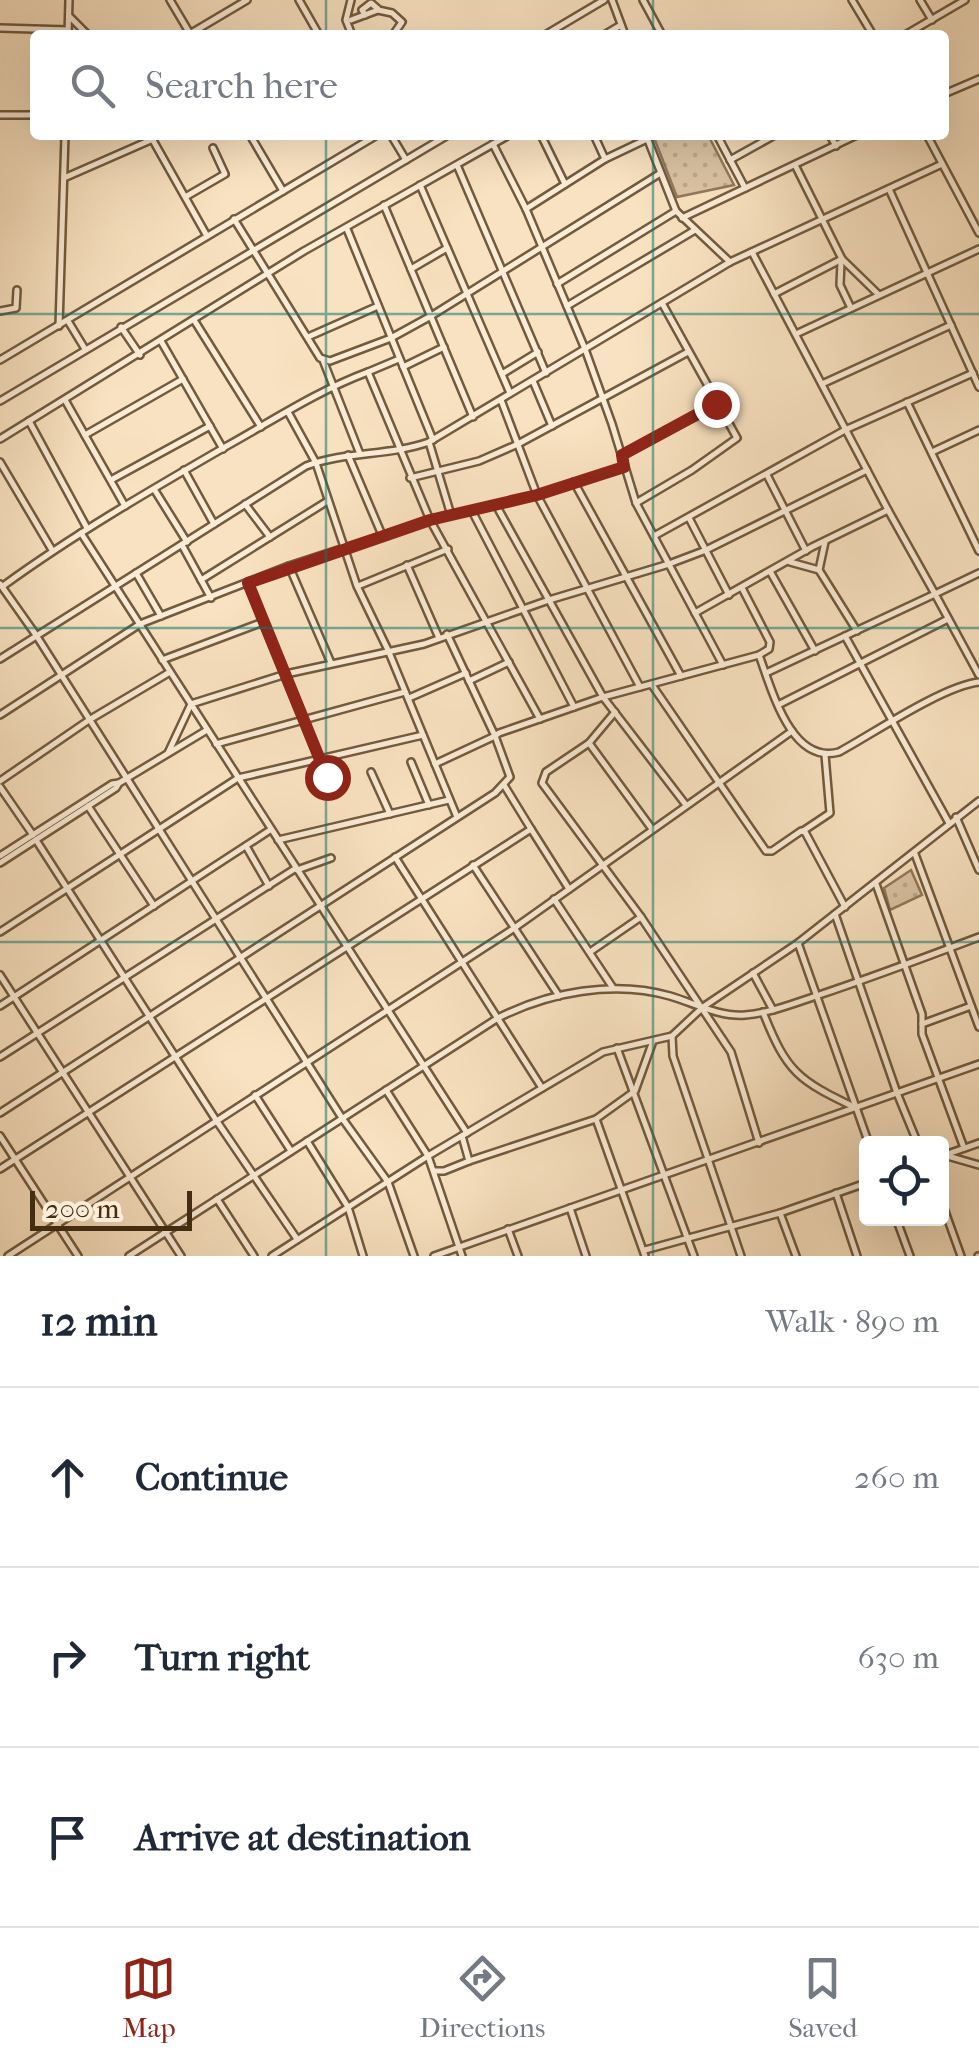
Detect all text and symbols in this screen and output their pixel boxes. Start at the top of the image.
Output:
search box [30,30,949,140]
icon: search [65,58,120,113]
text: Search here [145,63,338,108]
route end [694,382,740,428]
route start [305,755,351,801]
map controls [859,1136,949,1226]
button: locate [859,1136,949,1226]
scale bar [30,1186,192,1230]
text: 200 m [45,1192,120,1225]
text: 12 min [40,1297,157,1346]
text: Walk · 890 m [765,1303,939,1340]
icon: ahead [40,1450,95,1505]
text: Continue [135,1455,288,1500]
text: 260 m [854,1459,939,1496]
icon: right [40,1630,95,1685]
text: Turn right [135,1635,310,1680]
text: 630 m [857,1639,939,1676]
icon: arrive [40,1810,95,1865]
text: Arrive at destination [135,1815,471,1860]
tab: Map [121,1951,176,2044]
tab: Directions [419,1951,545,2044]
tab: Saved [788,1951,858,2044]

